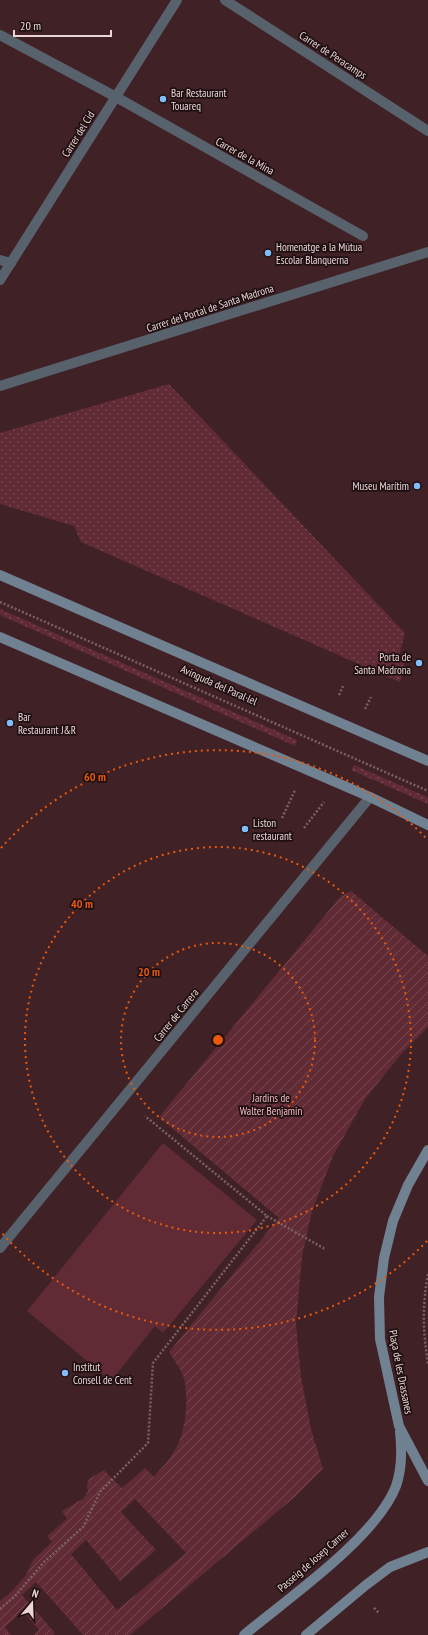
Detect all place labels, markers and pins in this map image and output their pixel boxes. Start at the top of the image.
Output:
place label: Bar Restaurant Touareq [171,86,227,113]
marker: Bar Restaurant Touareq [158,94,168,104]
place label: Homenatge a la Mútua Escolar Blanquerna [276,240,362,267]
marker: Homenatge a la Mútua Escolar Blanquerna [263,248,273,258]
place label: Museu Marítim [352,479,409,493]
marker: Museu Marítim [412,481,422,491]
place label: Porta de Santa Madrona [354,650,411,677]
marker: Porta de Santa Madrona [414,658,424,668]
place label: Bar Restaurant J&R [18,710,76,737]
marker: Bar Restaurant J&R [5,718,15,728]
place label: Liston restaurant [253,816,292,843]
marker: Liston restaurant [240,824,250,834]
centre of rings [211,1033,225,1047]
place label: Institut Consell de Cent [73,1360,132,1387]
marker: Institut Consell de Cent [60,1368,70,1378]

